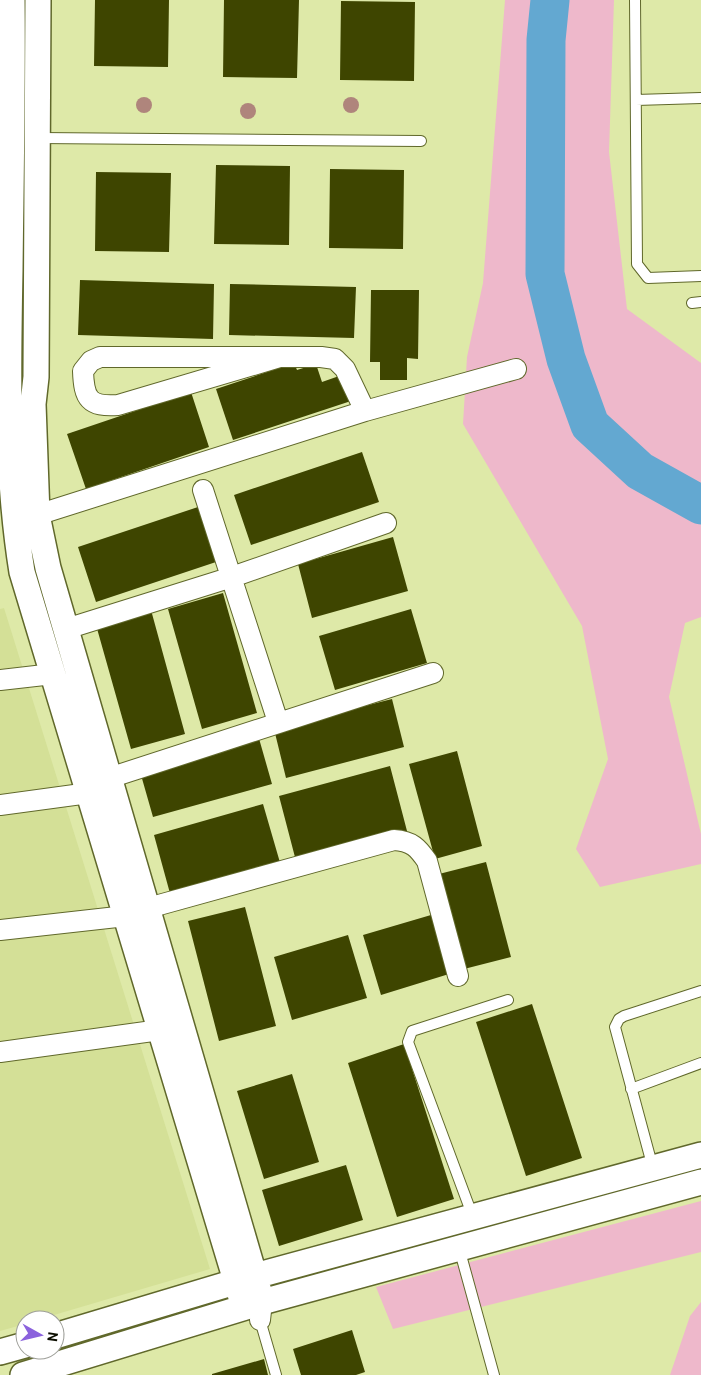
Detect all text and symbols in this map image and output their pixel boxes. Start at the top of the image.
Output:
north arrow [15,1310,65,1360]
text: N [44,1331,62,1343]

